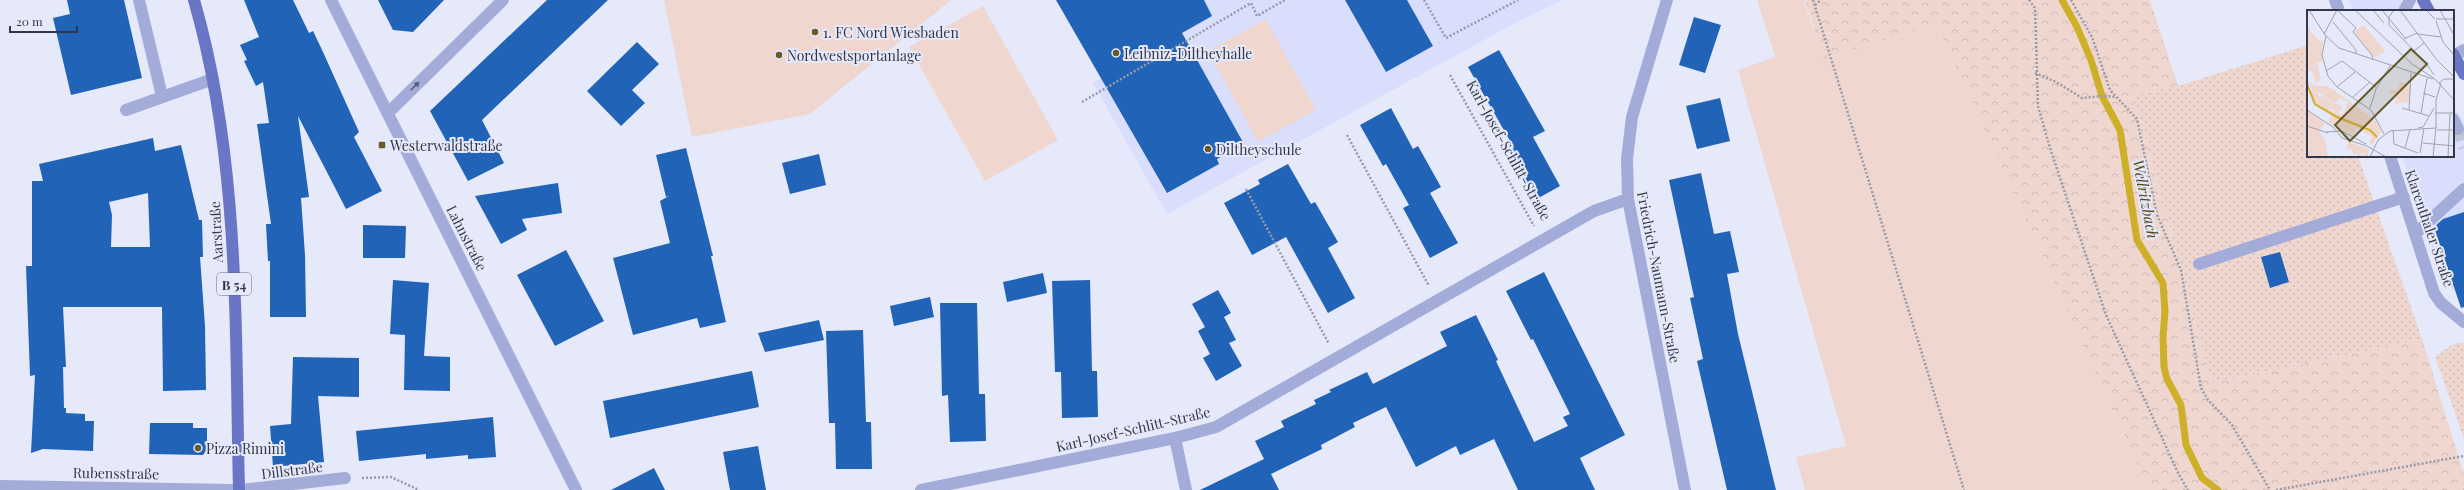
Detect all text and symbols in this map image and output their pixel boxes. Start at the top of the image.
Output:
scale bar [10,8,77,34]
inset map [2307,10,2454,157]
text: 20 m [16,13,43,29]
place label: 1. FC Nord Wiesbaden [823,23,959,42]
marker: 1. FC Nord Wiesbaden [810,27,820,37]
place label: Leibniz-Diltheyhalle [1124,44,1252,63]
place label: Nordwestsportanlage [787,46,921,65]
marker: Leibniz-Diltheyhalle [1111,48,1121,58]
marker: Nordwestsportanlage [774,50,784,60]
street label: Karl-Josef-Schlitt-Straße [1462,76,1556,224]
one-way arrow [410,81,420,91]
place label: Westerwaldstraße [389,136,503,155]
marker: Westerwaldstraße [377,140,387,150]
place label: Diltheyschule [1216,140,1302,159]
marker: Diltheyschule [1203,144,1213,154]
water label: Wellritzbach [2129,158,2163,240]
street label: Klarenthaler Straße [2401,167,2459,289]
street label: Friedrich-Naumann-Straße [1633,190,1685,364]
street label: Aarstraße [205,201,227,264]
street label: Lahnstraße [442,202,492,274]
road number: B 54 [217,273,251,295]
street label: Karl-Josef-Schlitt-Straße [1054,402,1212,456]
place label: Pizza Rimini [206,439,284,458]
marker: Pizza Rimini [193,443,203,453]
street label: Dillstraße [260,457,324,483]
street label: Rubensstraße [73,463,159,483]

